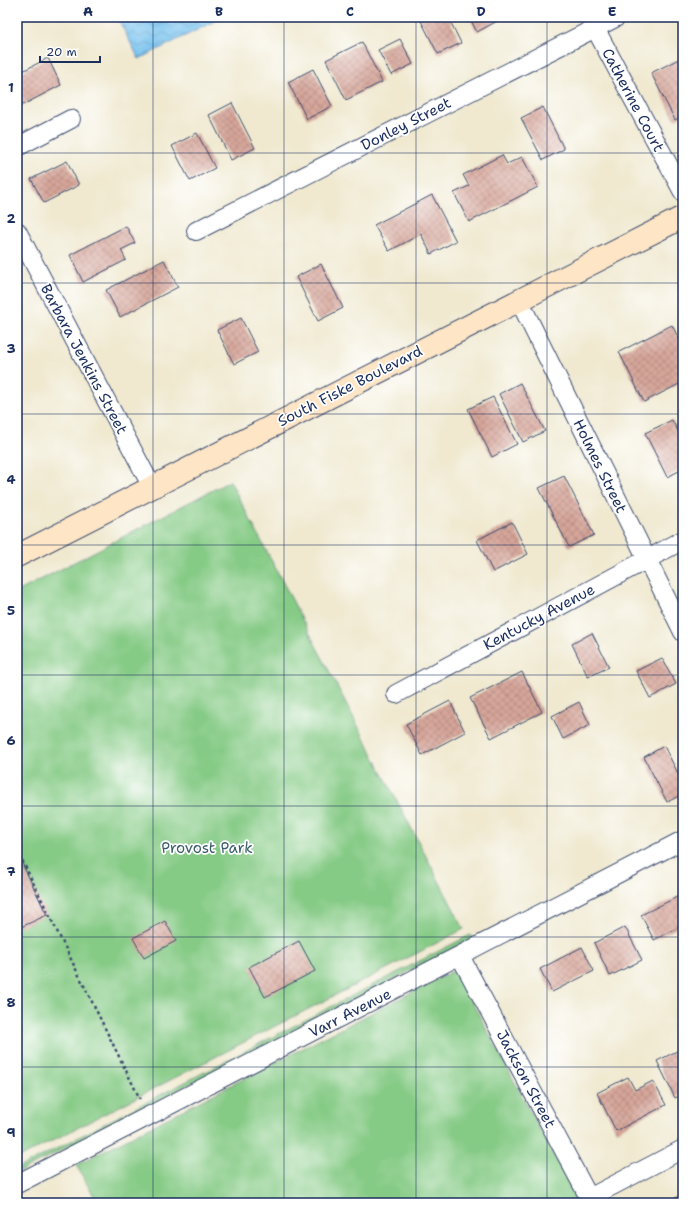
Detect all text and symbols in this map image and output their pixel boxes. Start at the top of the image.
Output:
text: A [83,3,93,20]
text: B [215,3,223,20]
text: C [346,3,354,20]
text: D [476,3,486,20]
text: E [608,3,617,20]
scale bar [40,38,100,64]
text: 20 m [46,44,77,60]
street label: Catherine Court [597,45,669,155]
text: 1 [8,79,14,96]
street label: Donley Street [358,93,454,155]
text: 2 [6,210,16,227]
street label: Barbara Jenkins Street [36,280,132,438]
text: 3 [6,340,16,357]
street label: South Fiske Boulevard [274,341,426,431]
street label: Holmes Street [569,416,631,516]
text: 4 [6,471,16,488]
street label: Kentucky Avenue [480,579,598,655]
text: 5 [7,602,15,619]
text: 6 [6,732,16,749]
park label: Provost Park [161,838,253,858]
text: 7 [6,863,16,880]
street label: Varr Avenue [306,984,394,1042]
text: 8 [6,994,16,1011]
street label: Jackson Street [492,1026,560,1132]
text: 9 [6,1124,16,1141]

